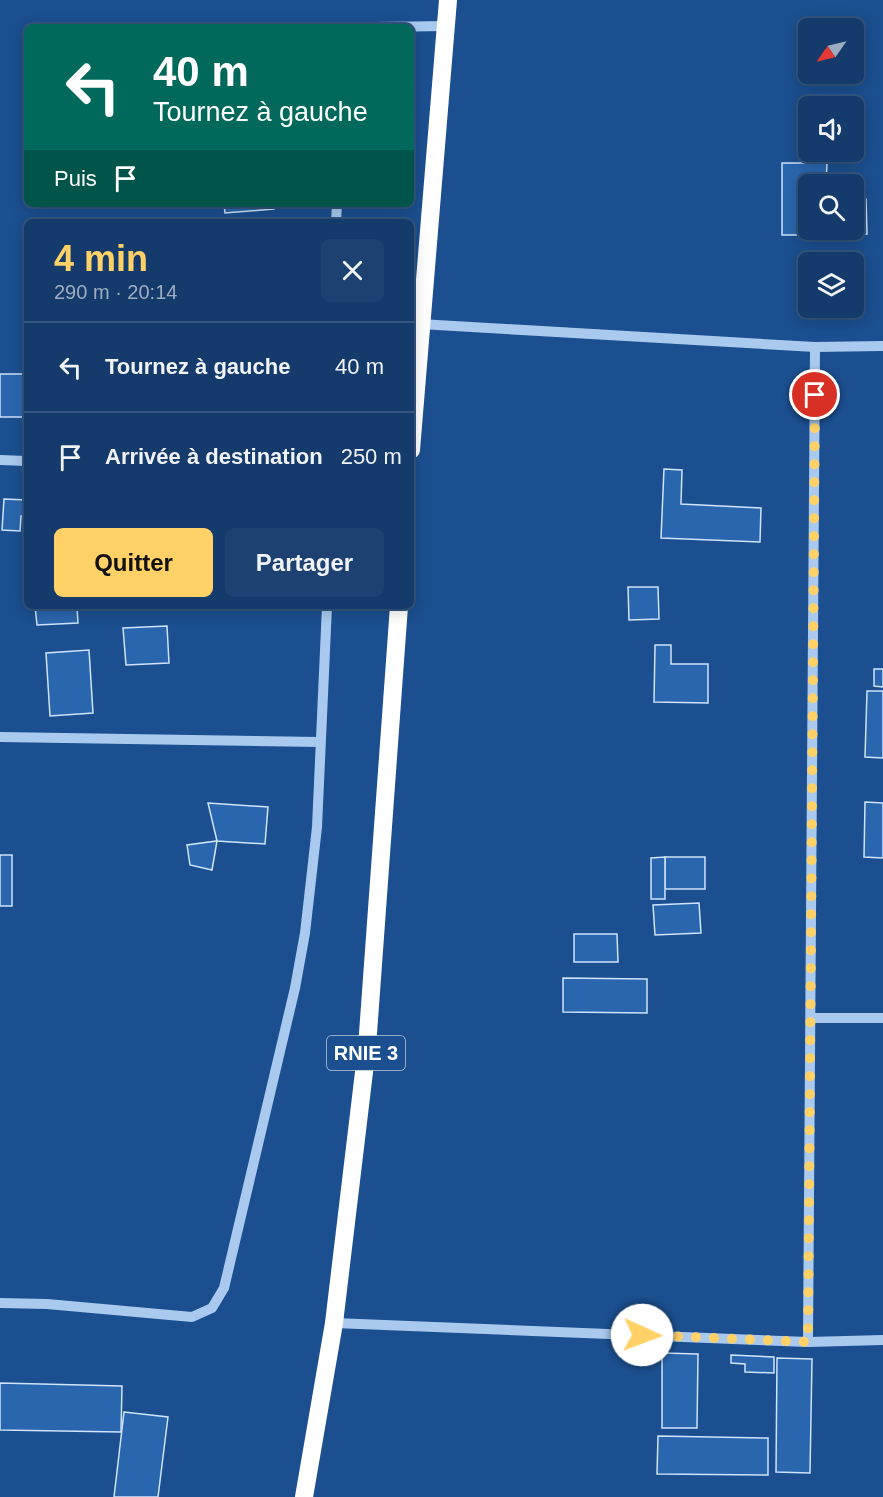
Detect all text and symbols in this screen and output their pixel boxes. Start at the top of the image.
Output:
north arrow [798,18,864,84]
map controls [798,18,864,318]
icon: left [54,48,132,126]
text: 40 m [153,48,249,95]
button: sound [798,96,864,162]
text: Tournez à gauche [153,97,368,127]
icon: arrive [109,162,142,195]
text: Puis [54,166,97,191]
button: search [798,174,864,240]
text: 4 min [54,238,148,279]
button: close [321,239,384,302]
button: layers [798,252,864,318]
text: 290 m · 20:14 [54,281,177,303]
icon: left [54,351,87,384]
text: Tournez à gauche [105,354,290,379]
text: 40 m [335,354,384,379]
pin [789,369,840,420]
icon: arrive [798,378,831,411]
icon: arrive [54,441,87,474]
text: Arrivée à destination [105,444,323,469]
text: 250 m [341,444,402,469]
button: Quitter [54,528,213,597]
button: Partager [225,528,384,597]
road number: RNIE 3 [327,1036,405,1070]
position arrow [610,1303,674,1367]

